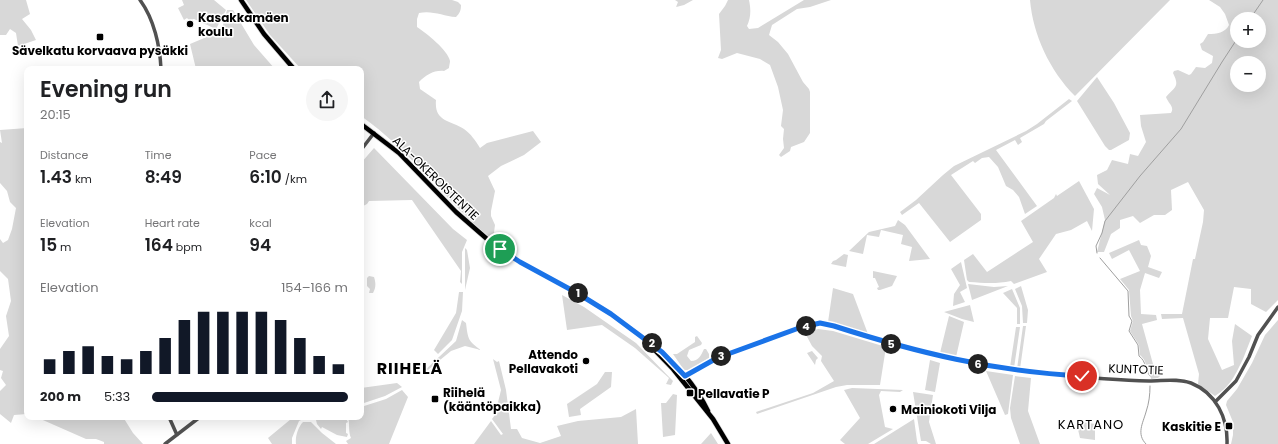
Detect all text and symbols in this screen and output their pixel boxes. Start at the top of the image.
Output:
place label: Kasakkamäen koulu [198,9,289,40]
map controls [1230,12,1266,92]
button: + [1230,12,1266,48]
marker: Kasakkamäen koulu [185,19,195,29]
marker: Sävelkatu korvaava pysäkki [95,32,105,42]
place label: Sävelkatu korvaava pysäkki [12,42,188,59]
button: − [1230,56,1266,92]
text: Evening run [40,74,172,105]
button: share [306,79,348,121]
text: 20:15 [40,105,71,124]
street label: ALA-OKEROISTENTIE [389,132,483,224]
text: Distance [40,147,88,163]
text: Time [145,147,171,163]
text: Pace [249,147,277,163]
text: 1.43 [40,165,72,189]
text: 8:49 [145,165,182,189]
text: 6:10 [249,165,282,189]
text: km [72,171,92,187]
text: /km [282,171,307,187]
text: Elevation [40,215,90,231]
text: Heart rate [145,215,200,231]
text: kcal [249,215,272,231]
pin [483,232,517,266]
text: 15 [40,233,57,257]
text: 164 [145,233,173,257]
text: 94 [249,233,271,257]
icon: arrive [489,238,511,260]
text: m [57,239,71,255]
text: bpm [173,239,202,255]
text: Elevation [40,278,99,297]
text: 154–166 m [281,278,348,297]
pin: 1 [568,283,588,303]
text: 1 [576,285,580,301]
pin: 4 [796,316,816,336]
text: 4 [802,318,810,334]
pin: 2 [642,333,662,353]
pin: 5 [881,334,901,354]
text: 2 [649,335,655,351]
text: 5 [887,336,895,352]
place label: Attendo Pellavakoti [509,346,578,377]
pin: 3 [711,346,731,366]
text: 3 [718,348,724,364]
pin: 6 [968,354,988,374]
marker: Attendo Pellavakoti [581,356,591,366]
text: 6 [974,356,982,372]
district label: RIIHELÄ [377,357,443,380]
pin [1065,359,1099,393]
street label: KUNTOTIE [1108,360,1164,378]
icon: check [1071,365,1093,387]
place label: Riihelä (kääntöpaikka) [443,384,542,415]
place label: Pellavatie P [698,385,770,402]
text: 200 m [40,387,81,406]
text: 5:33 [104,387,130,406]
marker: Pellavatie P [685,388,695,398]
marker: Riihelä (kääntöpaikka) [430,394,440,404]
place label: Mainiokoti Vilja [901,401,997,418]
marker: Mainiokoti Vilja [888,404,898,414]
district label: KARTANO [1058,415,1124,434]
place label: Kaskitie E [1162,418,1221,435]
marker: Kaskitie E [1224,421,1234,431]

